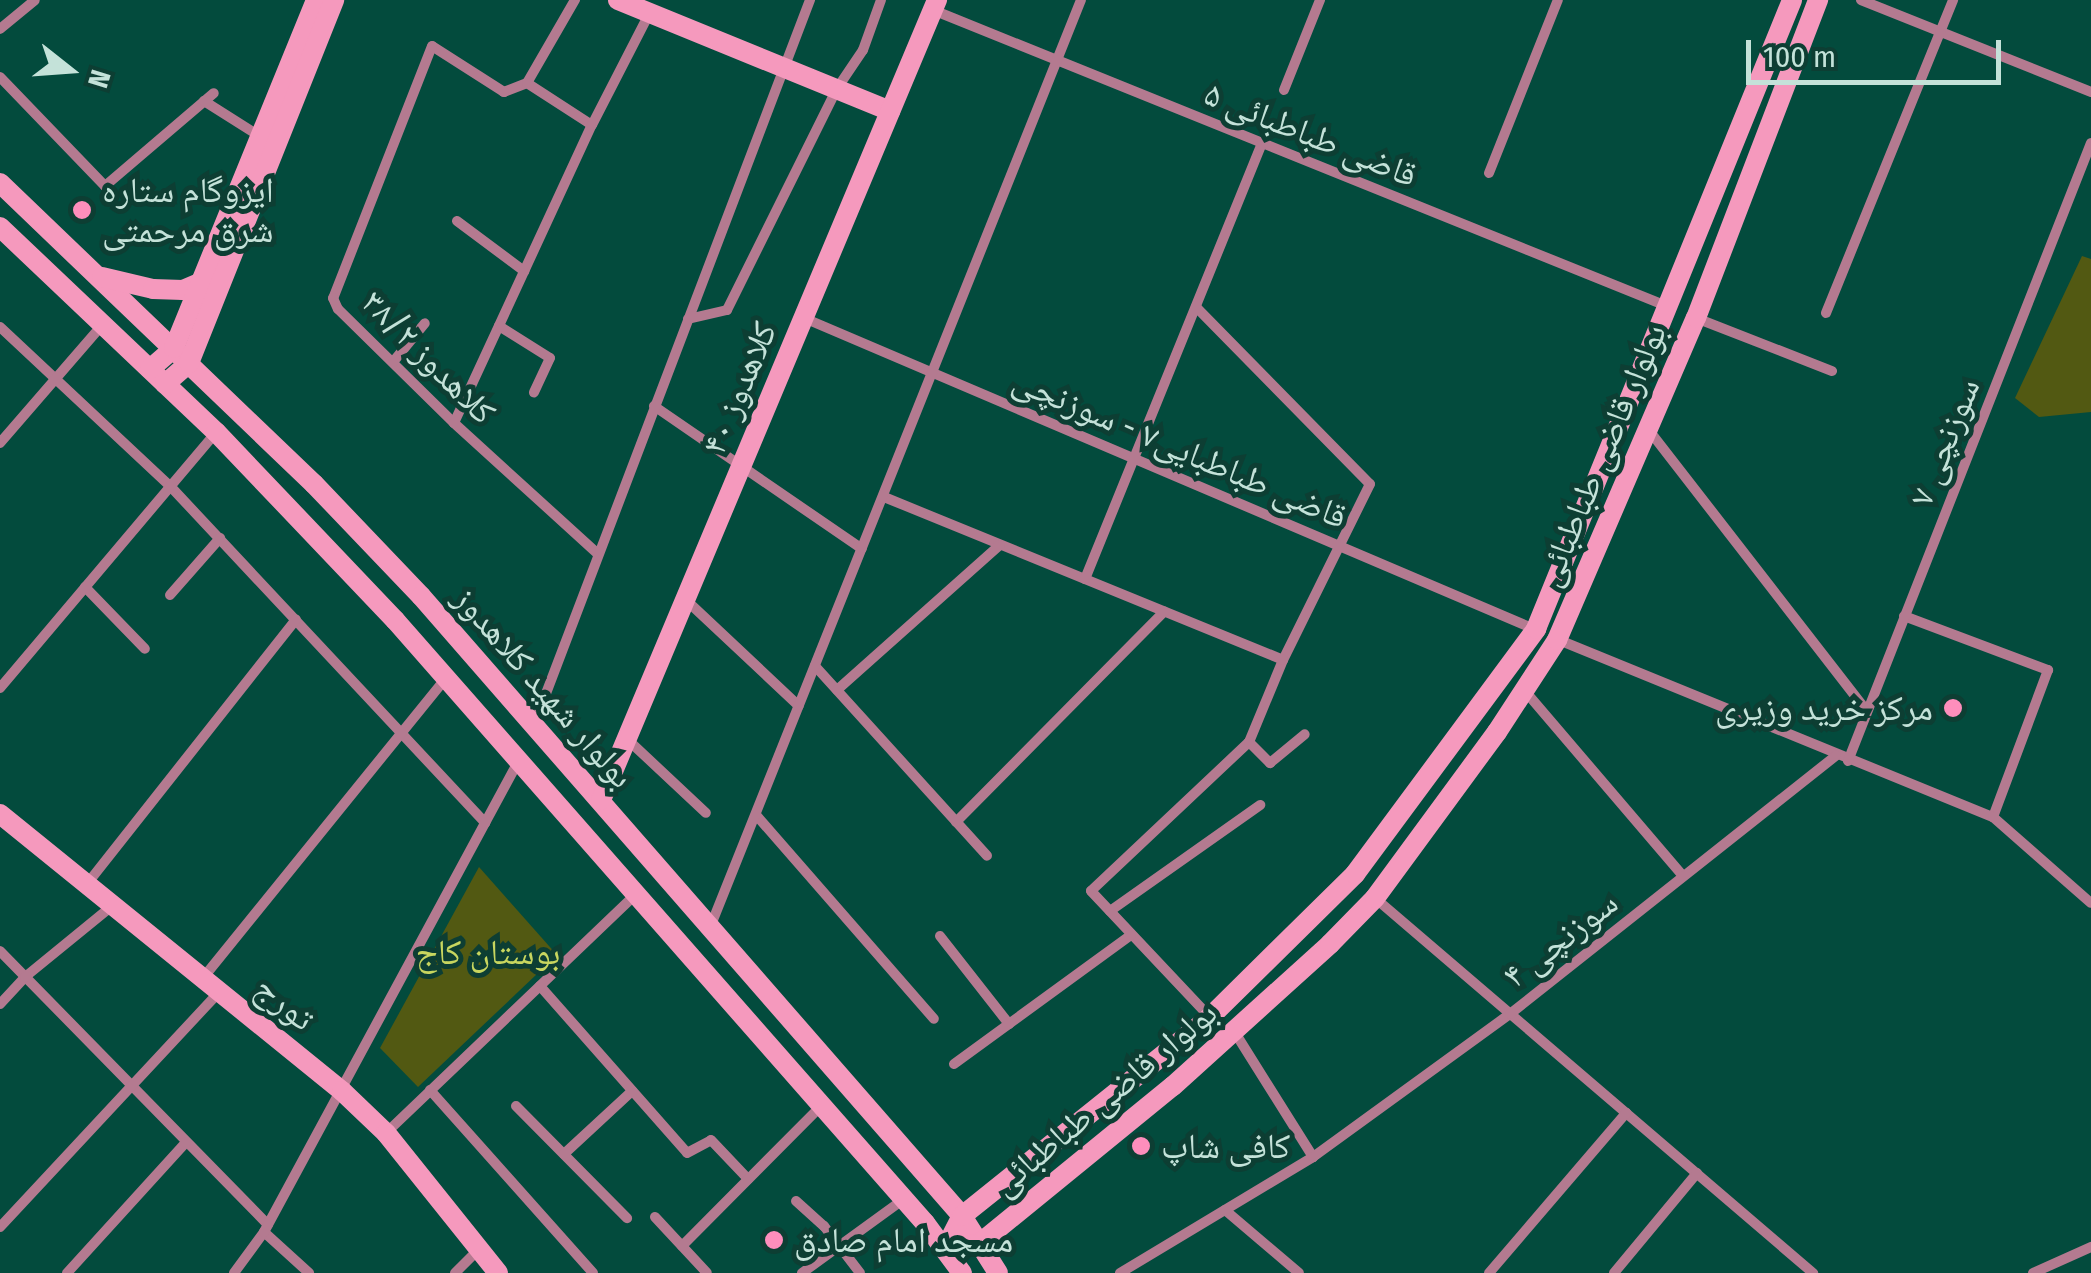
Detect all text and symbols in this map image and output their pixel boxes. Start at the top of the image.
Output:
north arrow [20,20,120,120]
scale bar [1751,20,2006,82]
text: 100 m [1763,39,1836,75]
text: N [81,66,117,92]
street label: قاضی طباطبائی ۵ [1199,72,1423,196]
place label: ایزوگام ستاره شرق مرحمتی [102,169,274,251]
marker: ایزوگام ستاره شرق مرحمتی [71,199,93,221]
street label: کلاهدوز ۳۸/۲ [353,281,505,433]
street label: کلاهدوز ۴۰ [692,315,786,461]
street label: بولوار قاضی طباطبائی [1527,317,1675,593]
street label: قاضی طباطبایی۷ - سوزنچی [1007,359,1353,537]
street label: سوزنچی ۷ [1899,372,1989,512]
street label: بولوار شهید کلاهدوز [445,577,643,797]
place label: مرکز خرید وزیری [1715,687,1933,729]
marker: مرکز خرید وزیری [1942,697,1964,719]
street label: سوزنچی ۴ [1494,881,1626,997]
park label: بوستان کاج [416,931,560,973]
street label: تورج [247,966,323,1040]
street label: بولوار قاضی طباطبائی [983,992,1225,1204]
place label: کافی شاپ [1161,1125,1290,1167]
marker: کافی شاپ [1130,1135,1152,1157]
place label: مسجد امام صادق [794,1219,1013,1261]
marker: مسجد امام صادق [763,1229,785,1251]

